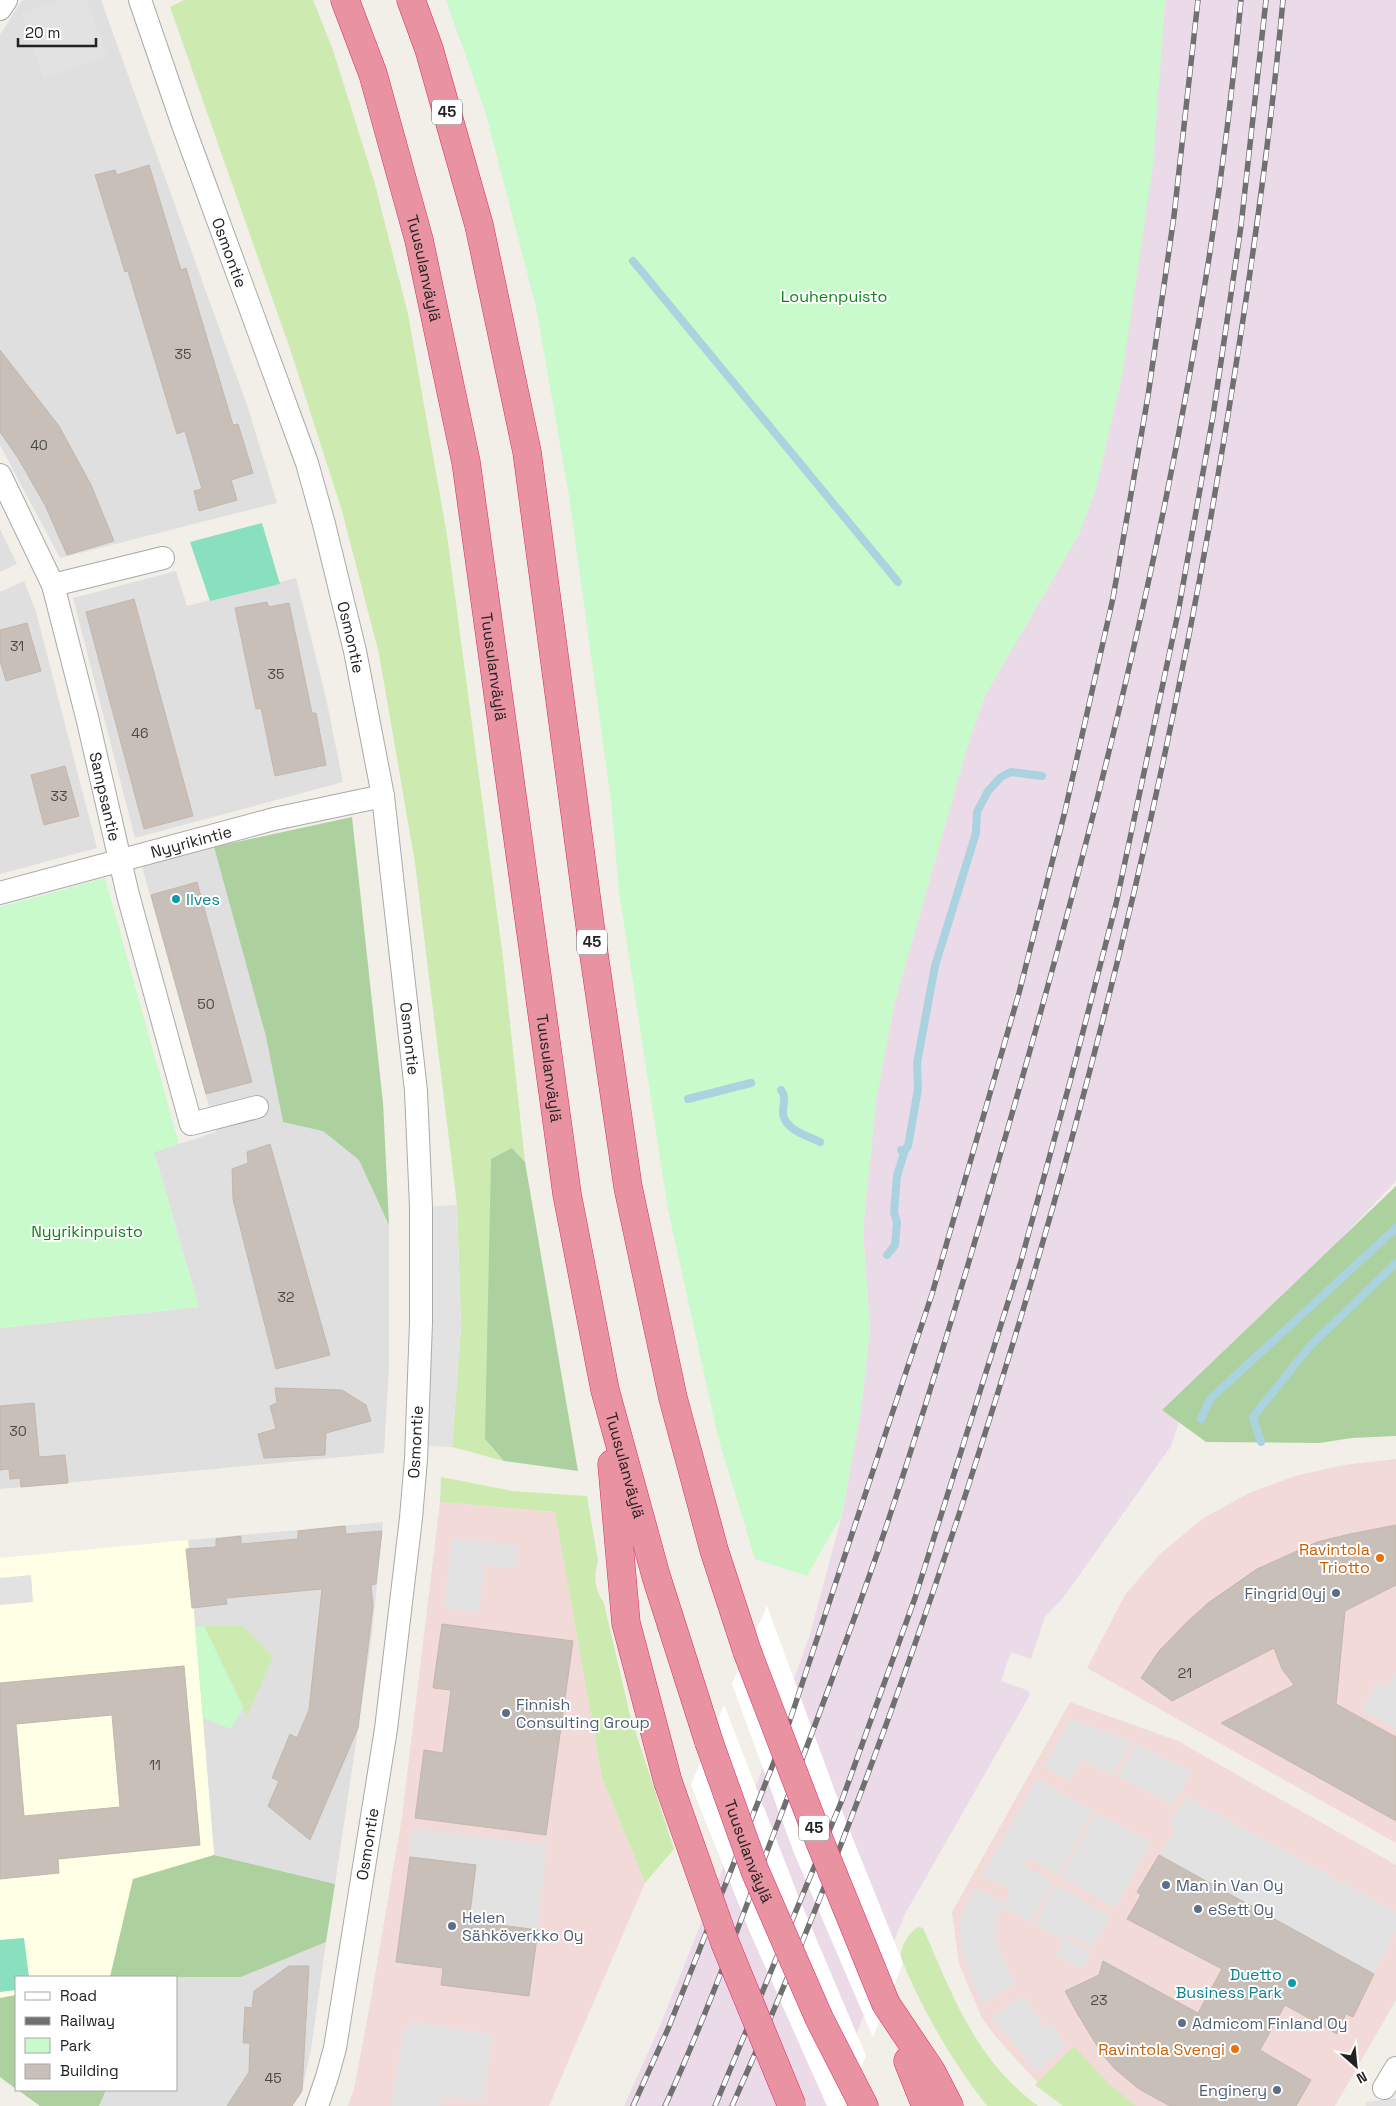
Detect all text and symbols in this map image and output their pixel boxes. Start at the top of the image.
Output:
scale bar [18,15,95,47]
text: 20 m [25,23,60,42]
road number: 45 [432,100,462,124]
street label: Tuusulanväylä [401,212,446,324]
street label: Osmontie [207,215,252,291]
park label: Louhenpuisto [781,286,887,307]
house number: 35 [175,345,191,363]
house number: 40 [30,436,48,454]
street label: Osmontie [332,599,369,675]
street label: Tuusulanväylä [476,611,512,722]
house number: 31 [10,637,24,655]
house number: 35 [268,665,284,683]
house number: 46 [131,724,149,742]
street label: Sampsantie [84,750,125,843]
house number: 33 [51,787,67,805]
street label: Nyyrikintie [148,821,234,863]
place label: Ilves [186,889,220,910]
marker: Ilves [170,893,182,905]
road number: 45 [577,930,607,954]
house number: 50 [197,995,215,1013]
street label: Osmontie [395,1001,424,1076]
street label: Tuusulanväylä [531,1013,567,1123]
park label: Nyyrikinpuisto [31,1221,143,1242]
house number: 32 [278,1288,294,1306]
street label: Osmontie [403,1405,428,1479]
street label: Tuusulanväylä [601,1410,650,1521]
house number: 30 [9,1422,27,1440]
place label: Ravintola Triotto [1299,1539,1370,1578]
marker: Ravintola Triotto [1374,1552,1386,1564]
place label: Fingrid Oyj [1245,1583,1326,1604]
marker: Fingrid Oyj [1330,1587,1342,1599]
house number: 21 [1178,1664,1192,1682]
place label: Finnish Consulting Group [516,1694,650,1733]
marker: Finnish Consulting Group [500,1707,512,1719]
house number: 11 [149,1756,161,1774]
street label: Tuusulanväylä [719,1797,778,1906]
street label: Osmontie [351,1806,384,1882]
road number: 45 [799,1816,829,1840]
place label: Man in Van Oy [1176,1875,1284,1896]
marker: Man in Van Oy [1160,1879,1172,1891]
place label: eSett Oy [1208,1899,1274,1920]
marker: eSett Oy [1192,1903,1204,1915]
place label: Helen Sähköverkko Oy [462,1907,584,1946]
marker: Helen Sähköverkko Oy [446,1920,458,1932]
place label: Duetto Business Park [1176,1964,1282,2003]
legend [15,1976,178,2091]
marker: Duetto Business Park [1286,1977,1298,1989]
text: Road [60,1986,97,2005]
house number: 23 [1091,1991,1107,2009]
text: Railway [60,2011,115,2030]
place label: Admicom Finland Oy [1192,2013,1348,2034]
marker: Admicom Finland Oy [1176,2017,1188,2029]
text: Park [60,2036,91,2055]
place label: Ravintola Svengi [1098,2039,1225,2060]
north arrow [1331,2041,1381,2091]
marker: Ravintola Svengi [1229,2043,1241,2055]
text: Building [60,2061,119,2080]
text: N [1354,2067,1370,2088]
house number: 45 [264,2069,282,2087]
place label: Enginery [1199,2080,1267,2101]
marker: Enginery [1271,2084,1283,2096]

